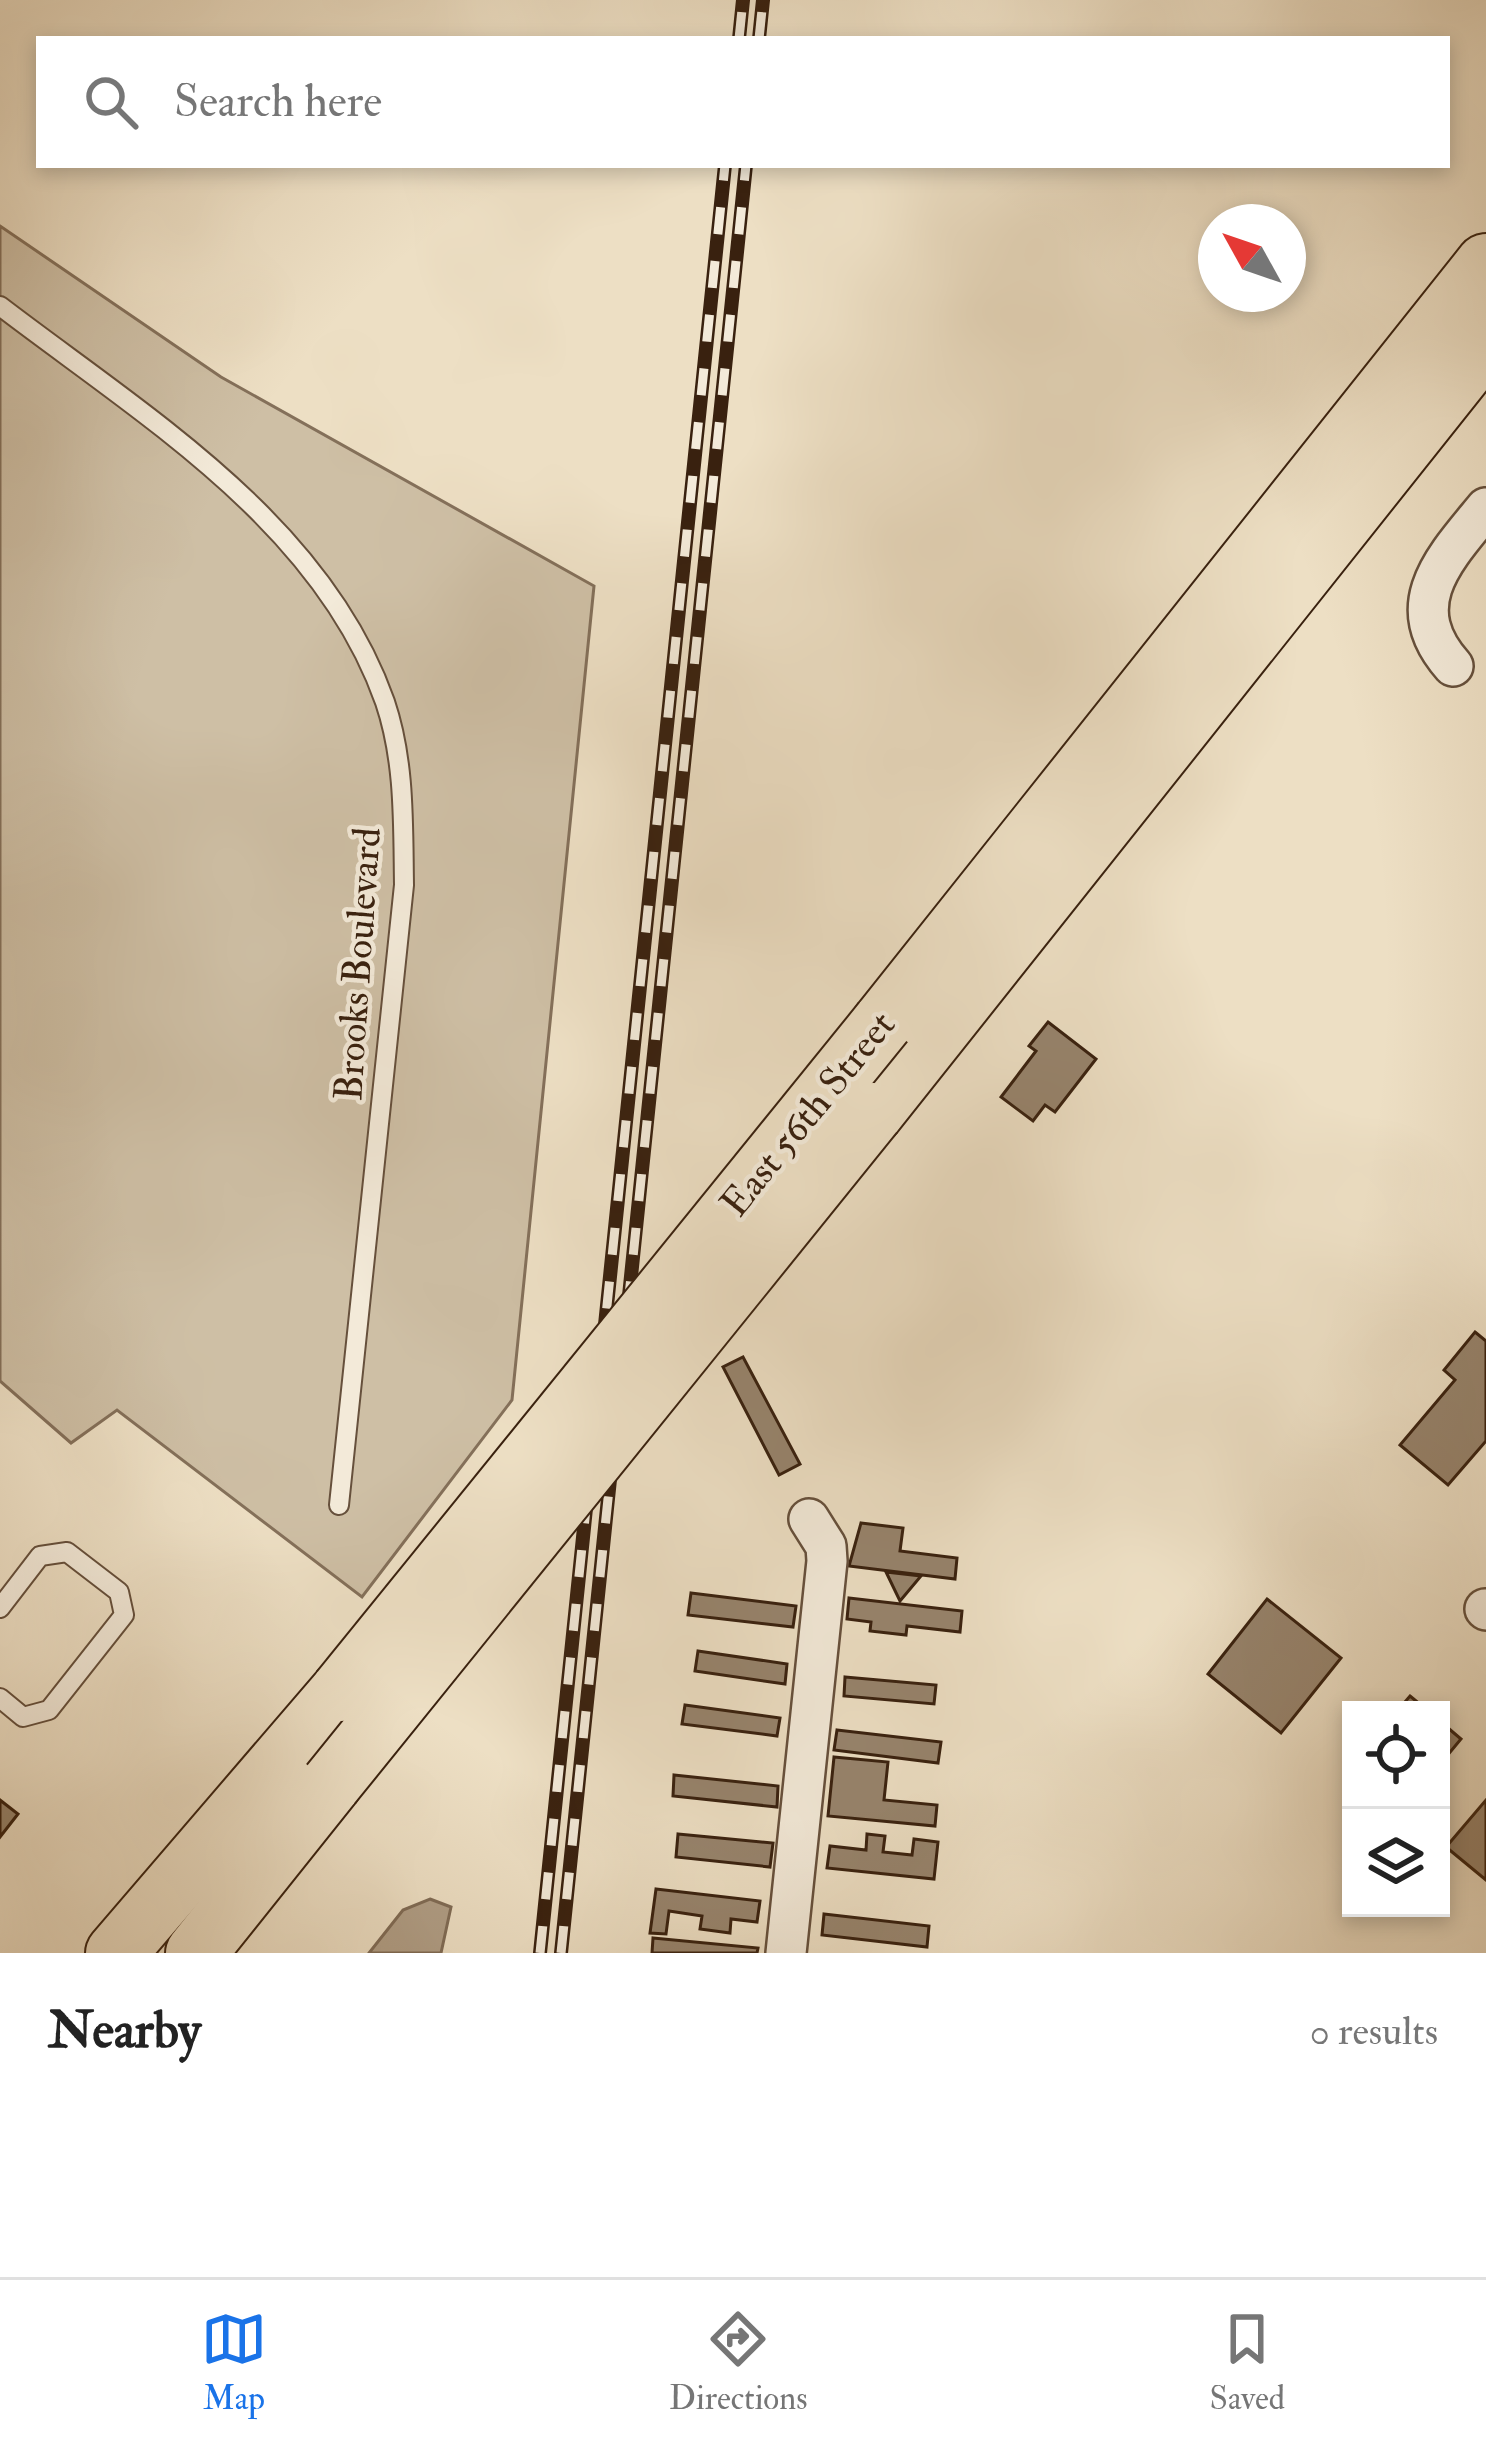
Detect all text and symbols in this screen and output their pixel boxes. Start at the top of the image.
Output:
search box [36,36,1450,168]
icon: search [78,69,144,135]
text: Search here [174,74,382,130]
north arrow [1198,204,1306,312]
street label: Brooks Boulevard [324,826,392,1102]
street label: East 56th Street [710,1001,906,1227]
map controls [1342,1701,1450,1917]
button: locate [1342,1701,1450,1809]
button: layers [1342,1809,1450,1917]
text: Nearby [48,1999,201,2063]
text: 0 results [1310,2007,1438,2056]
tab: Map [201,2306,267,2419]
tab: Directions [669,2306,808,2419]
tab: Saved [1210,2306,1285,2419]

